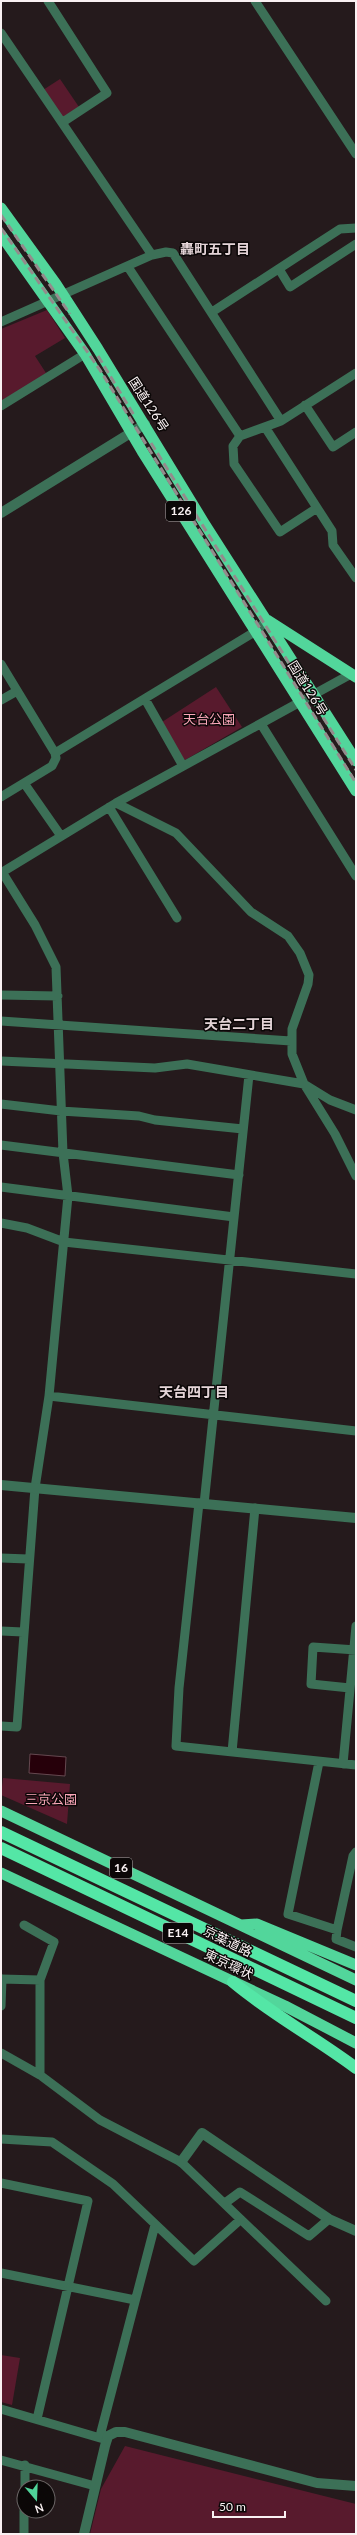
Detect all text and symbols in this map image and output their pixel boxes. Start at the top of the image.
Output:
district label: 轟町五丁目 [180,240,250,257]
street label: 国道126号 [126,374,172,434]
road number: 126 [166,501,196,521]
street label: 国道126号 [285,658,331,718]
park label: 天台公園 [183,711,235,727]
district label: 天台二丁目 [204,1015,274,1032]
district label: 天台四丁目 [159,1383,229,1400]
park label: 三京公園 [25,1791,77,1807]
road number: 16 [110,1858,132,1878]
street label: 京葉道路 [201,1922,255,1960]
road number: E14 [163,1923,193,1943]
street label: 東京環状 [202,1946,256,1982]
north arrow [16,2479,56,2519]
scale bar [213,2493,285,2519]
text: 50 m [219,2499,246,2514]
text: N [33,2501,46,2516]

